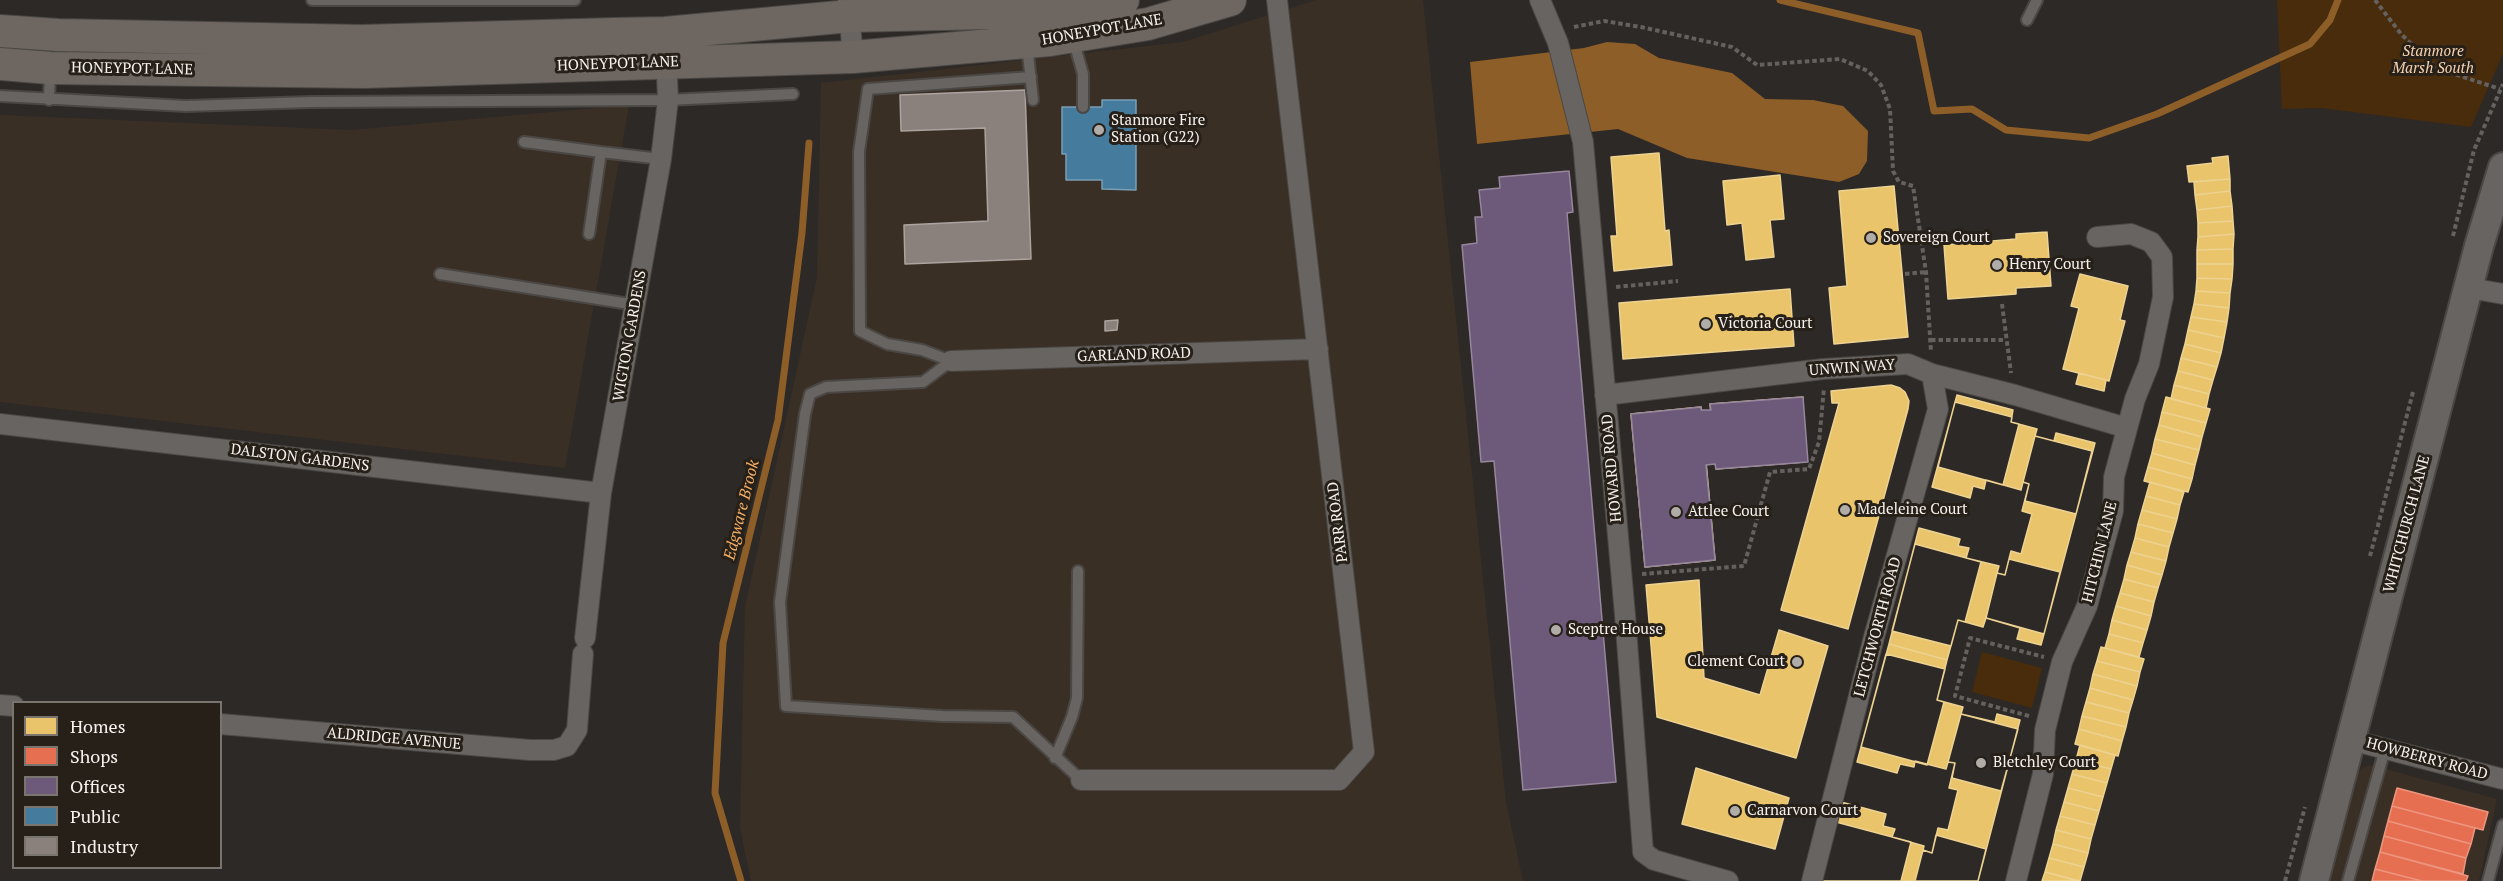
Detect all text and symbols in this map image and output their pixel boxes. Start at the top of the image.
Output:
street label: HONEYPOT LANE [1040,11,1164,49]
park label: Stanmore Marsh South [2392,43,2474,78]
street label: HONEYPOT LANE [557,53,679,75]
street label: HONEYPOT LANE [71,59,193,79]
place label: Stanmore Fire Station (G22) [1111,112,1205,147]
marker: Stanmore Fire Station (G22) [1092,123,1106,137]
place label: Sovereign Court [1883,229,1990,247]
marker: Sovereign Court [1864,231,1878,245]
place label: Henry Court [2009,256,2091,274]
marker: Henry Court [1990,258,2004,272]
street label: WIGTON GARDENS [610,269,650,403]
place label: Victoria Court [1718,315,1813,333]
marker: Victoria Court [1699,317,1713,331]
street label: GARLAND ROAD [1077,344,1191,366]
street label: UNWIN WAY [1808,356,1896,380]
street label: HOWARD ROAD [1598,413,1626,523]
street label: DALSTON GARDENS [230,441,370,475]
street label: WHITCHURCH LANE [2380,453,2434,595]
water label: Edgware Brook [720,458,764,562]
street label: PARR ROAD [1324,481,1352,563]
street label: HITCHIN LANE [2079,499,2121,605]
place label: Madeleine Court [1857,501,1968,519]
place label: Attlee Court [1688,503,1769,521]
marker: Madeleine Court [1838,503,1852,517]
marker: Attlee Court [1669,505,1683,519]
street label: LETCHWORTH ROAD [1851,555,1905,699]
place label: Sceptre House [1568,621,1663,639]
marker: Sceptre House [1549,623,1563,637]
place label: Clement Court [1687,653,1785,671]
marker: Clement Court [1790,655,1804,669]
legend [12,701,222,869]
text: Homes [70,714,125,738]
street label: ALDRIDGE AVENUE [326,724,462,754]
street label: HOWBERRY ROAD [2364,734,2490,784]
text: Shops [70,744,118,768]
place label: Bletchley Court [1993,754,2096,772]
marker: Bletchley Court [1974,756,1988,770]
text: Offices [70,774,125,798]
place label: Carnarvon Court [1747,802,1858,820]
text: Public [70,804,120,828]
marker: Carnarvon Court [1728,804,1742,818]
text: Industry [70,834,138,858]

